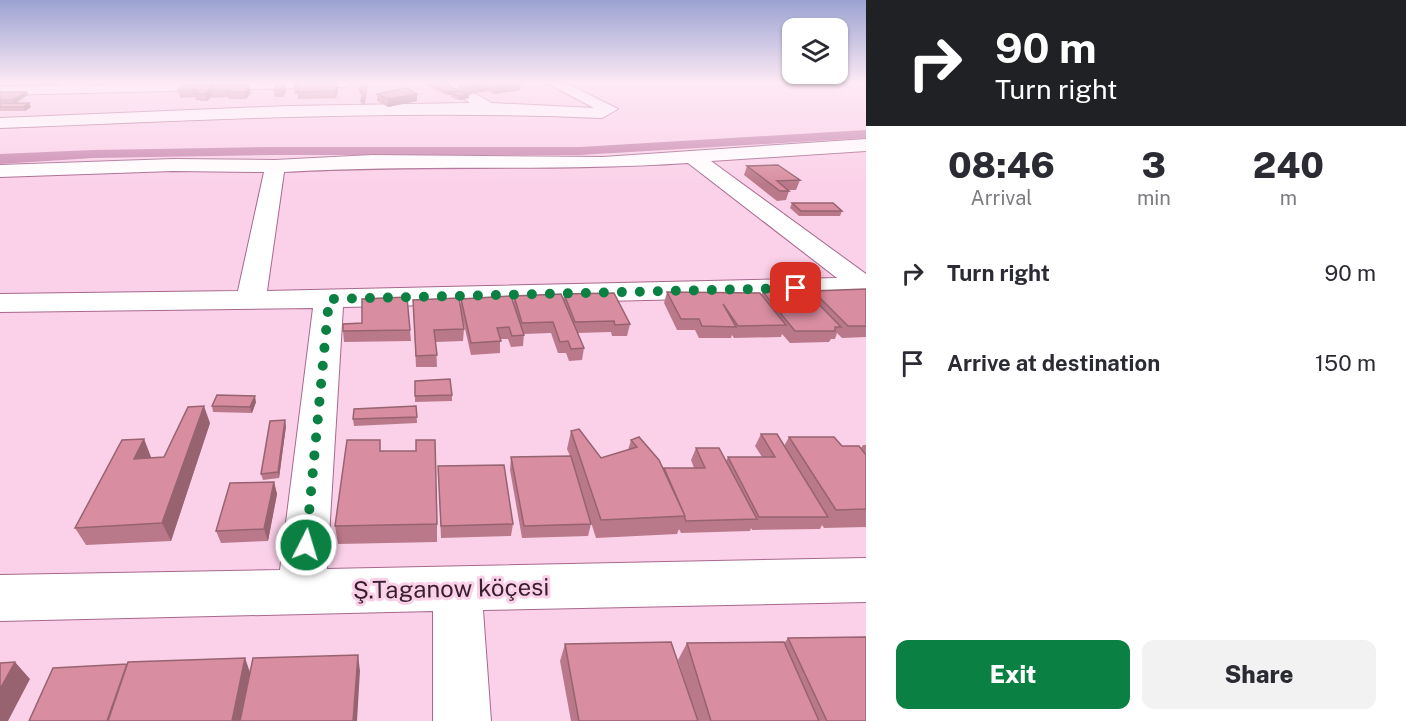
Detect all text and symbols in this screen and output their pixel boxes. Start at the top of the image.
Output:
map controls [782,18,848,84]
button: layers [782,18,848,84]
text: 90 m [995,23,1097,72]
icon: right [896,24,974,102]
text: Turn right [995,73,1118,105]
text: 08:46 [948,144,1055,186]
text: 3 [1142,144,1166,186]
text: 240 [1253,144,1324,186]
text: Arrival [971,186,1032,210]
text: min [1137,186,1171,210]
text: m [1280,186,1297,210]
icon: right [896,257,929,290]
text: Turn right [947,260,1050,286]
text: 90 m [1325,260,1376,286]
pin [770,262,821,313]
icon: arrive [779,271,812,304]
icon: arrive [896,347,929,380]
text: Arrive at destination [947,350,1160,376]
text: 150 m [1315,350,1376,376]
position arrow [274,513,338,577]
street label: Ş.Taganow köçesi [353,572,549,604]
button: Exit [896,640,1130,709]
button: Share [1142,640,1376,709]

